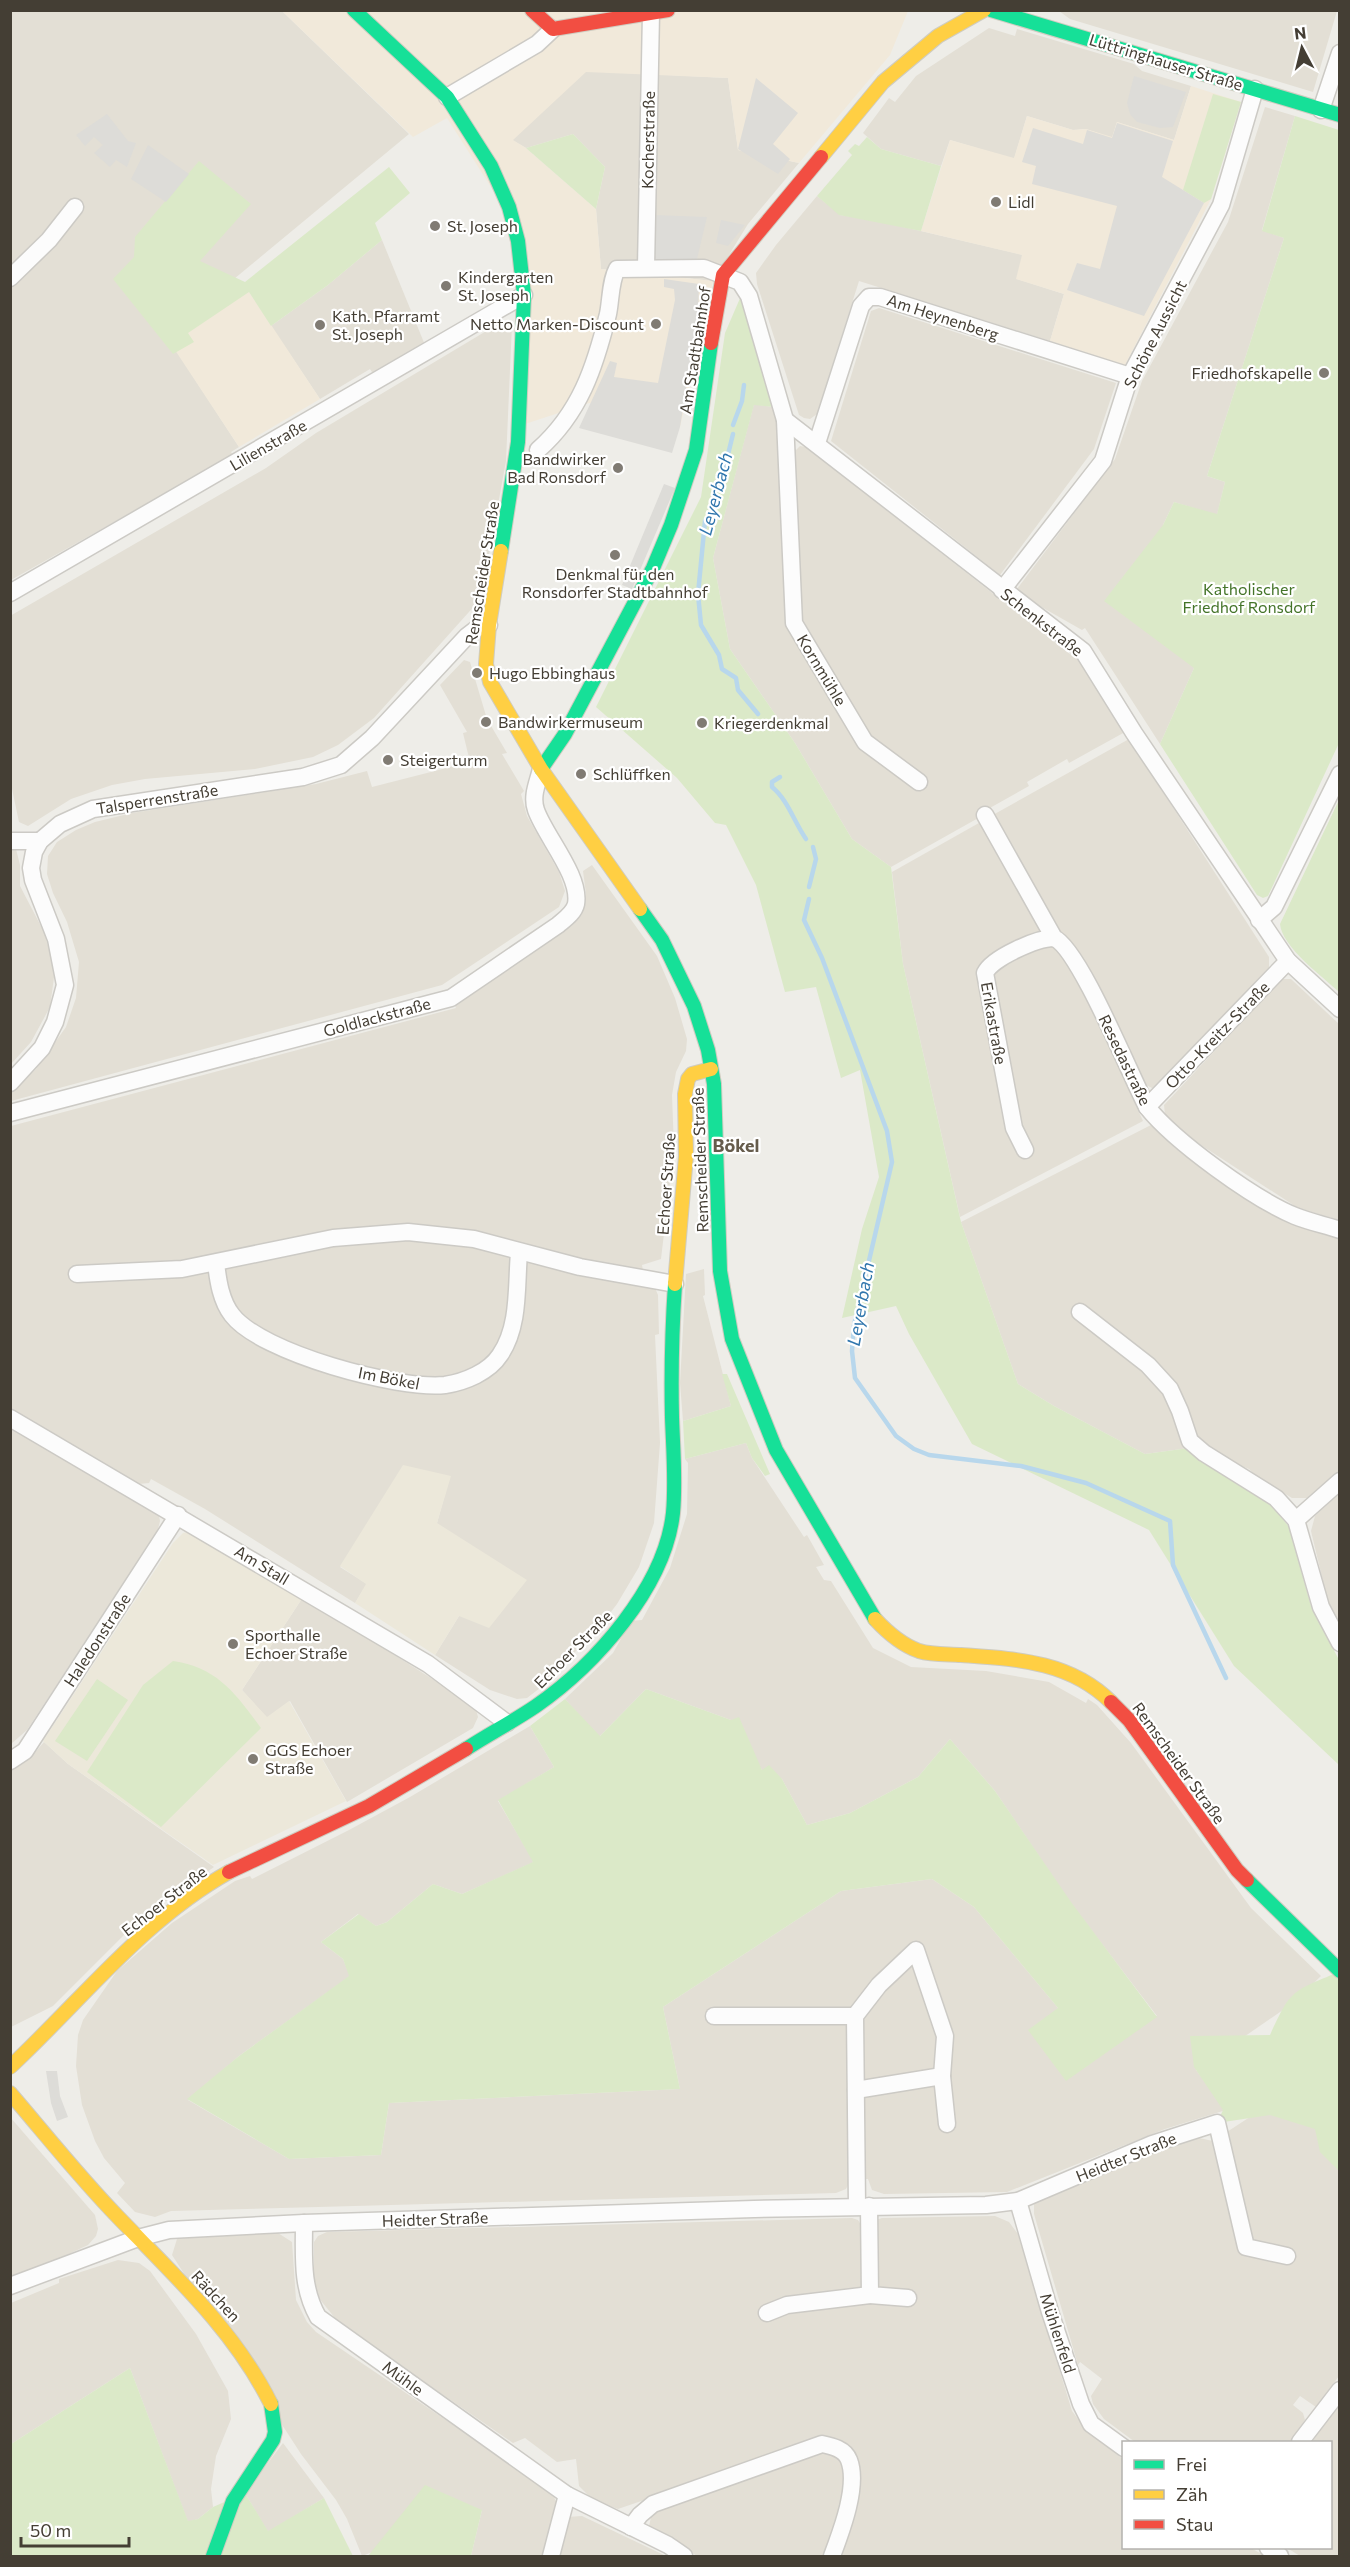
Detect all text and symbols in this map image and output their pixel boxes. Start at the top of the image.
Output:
north arrow [1272,18,1332,78]
text: N [1293,22,1307,43]
street label: Lüttringhauser Straße [1087,29,1245,94]
street label: Kocherstraße [637,91,658,189]
place label: Lidl [1008,192,1035,211]
marker: Lidl [989,195,1003,209]
place label: St. Joseph [447,216,518,235]
marker: St. Joseph [428,219,442,233]
place label: Kindergarten St. Joseph [458,267,553,304]
street label: Schöne Aussicht [1119,276,1190,391]
marker: Kindergarten St. Joseph [439,279,453,293]
street label: Am Stadtbahnhof [675,284,714,415]
street label: Am Heynenberg [885,290,1002,344]
place label: Kath. Pfarramt St. Joseph [332,306,440,343]
place label: Netto Marken-Discount [470,314,644,333]
marker: Netto Marken-Discount [649,317,663,331]
marker: Kath. Pfarramt St. Joseph [313,318,327,332]
place label: Friedhofskapelle [1191,363,1312,382]
marker: Friedhofskapelle [1317,366,1331,380]
street label: Lilienstraße [226,415,310,474]
place label: Bandwirker Bad Ronsdorf [507,449,607,486]
water label: Leyerbach [693,450,737,537]
marker: Bandwirker Bad Ronsdorf [611,461,625,475]
street label: Remscheider Straße [461,500,502,646]
marker: Denkmal für den Ronsdorfer Stadtbahnhof [608,548,622,562]
place label: Denkmal für den Ronsdorfer Stadtbahnhof [522,564,709,601]
park label: Katholischer Friedhof Ronsdorf [1183,579,1316,616]
street label: Schenkstraße [997,584,1087,660]
street label: Kornmühle [794,631,851,709]
place label: Hugo Ebbinghaus [489,663,615,682]
marker: Hugo Ebbinghaus [470,666,484,680]
place label: Bandwirkermuseum [498,712,643,731]
place label: Kriegerdenkmal [714,713,829,732]
marker: Bandwirkermuseum [479,715,493,729]
marker: Kriegerdenkmal [695,716,709,730]
place label: Steigerturm [400,750,487,769]
marker: Steigerturm [381,753,395,767]
place label: Schlüffken [593,764,671,783]
marker: Schlüffken [574,767,588,781]
street label: Talsperrenstraße [95,779,219,818]
street label: Otto-Kreitz-Straße [1161,977,1273,1092]
street label: Erikastraße [978,980,1011,1066]
street label: Goldlackstraße [321,993,433,1040]
street label: Resedastraße [1095,1011,1156,1108]
street label: Remscheider Straße [687,1087,712,1233]
street label: Echoer Straße [652,1132,679,1236]
district label: Bökel [713,1134,759,1156]
water label: Leyerbach [842,1260,878,1347]
street label: Im Bökel [357,1362,421,1393]
street label: Am Stall [232,1541,293,1588]
street label: Haledonstraße [59,1590,134,1690]
street label: Echoer Straße [530,1606,616,1692]
place label: Sporthalle Echoer Straße [245,1625,348,1662]
marker: Sporthalle Echoer Straße [226,1637,240,1651]
street label: Remscheider Straße [1129,1698,1230,1827]
place label: GGS Echoer Straße [265,1740,352,1777]
marker: GGS Echoer Straße [246,1752,260,1766]
street label: Echoer Straße [117,1862,210,1940]
street label: Heidter Straße [1073,2128,1179,2185]
street label: Heidter Straße [381,2207,489,2230]
street label: Rädchen [188,2266,245,2325]
street label: Mühlenfeld [1037,2291,1080,2375]
street label: Mühle [379,2356,427,2399]
legend [1122,2441,1332,2549]
text: Frei [1176,2453,1207,2475]
text: Zäh [1176,2483,1208,2505]
scale bar [21,2510,129,2548]
text: Stau [1176,2513,1213,2535]
text: 50 m [30,2519,71,2541]

